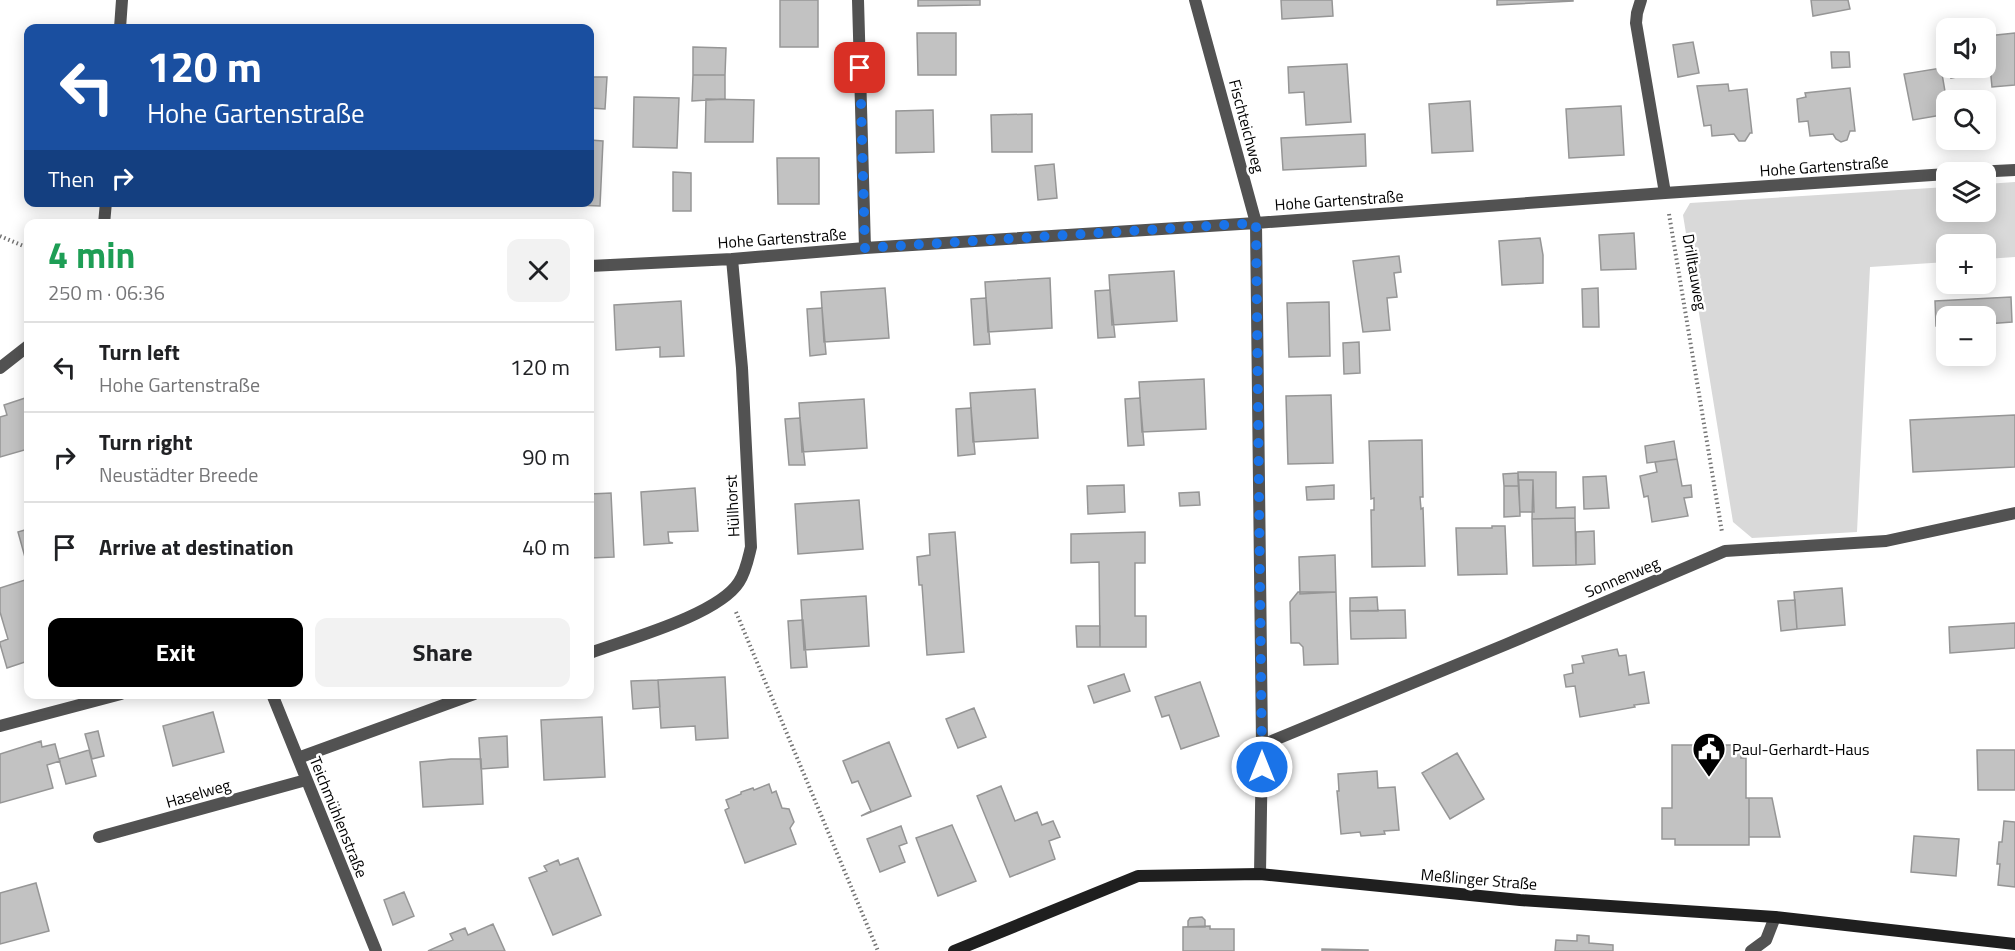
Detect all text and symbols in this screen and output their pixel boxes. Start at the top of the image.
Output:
map controls [1936,18,1996,366]
button: sound [1936,18,1996,78]
text: 120 m [147,34,262,98]
pin [834,42,885,93]
icon: left [48,48,126,126]
icon: arrive [843,51,876,84]
street label: Fischteichweg [1223,77,1271,175]
button: search [1936,90,1996,150]
text: Hohe Gartenstraße [147,92,365,133]
street label: Hohe Gartenstraße [1759,150,1889,182]
text: Then [48,162,94,196]
icon: right [106,162,139,195]
button: layers [1936,162,1996,222]
street label: Hohe Gartenstraße [1274,184,1404,216]
street label: Hohe Gartenstraße [717,222,847,254]
text: 4 min [48,227,135,282]
street label: Drilltauweg [1676,232,1714,312]
button: + [1936,234,1996,294]
button: close [507,239,570,302]
text: 250 m · 06:36 [48,277,165,308]
button: − [1936,306,1996,366]
text: Turn left [99,335,180,369]
text: 120 m [510,350,570,384]
icon: left [48,351,81,384]
text: Hohe Gartenstraße [99,369,260,400]
text: Turn right [99,425,193,459]
text: 90 m [522,440,570,474]
icon: right [48,441,81,474]
text: Neustädter Breede [99,459,258,490]
street label: Hüllhorst [718,474,746,538]
text: Arrive at destination [99,530,294,564]
text: 40 m [522,530,570,564]
icon: arrive [48,531,81,564]
street label: Sonnenweg [1581,550,1663,604]
button: Exit [48,618,303,687]
button: Share [315,618,570,687]
public building icon: Paul-Gerhardt-Haus [1691,731,1727,778]
position arrow [1230,735,1294,799]
place label: Paul-Gerhardt-Haus [1732,737,1870,761]
street label: Teichmühlenstraße [304,753,374,881]
street label: Haselweg [163,772,233,814]
street label: Meßlinger Straße [1420,862,1538,896]

